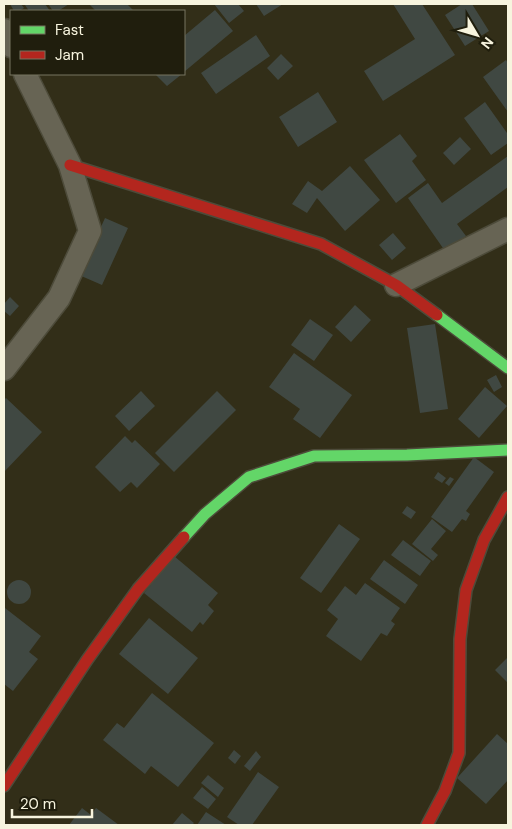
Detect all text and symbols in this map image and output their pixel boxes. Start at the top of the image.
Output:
legend [10,10,185,75]
north arrow [452,10,502,60]
text: Fast [55,20,84,40]
text: N [477,33,497,53]
text: Jam [55,45,84,65]
scale bar [12,786,92,818]
text: 20 m [20,794,56,814]

